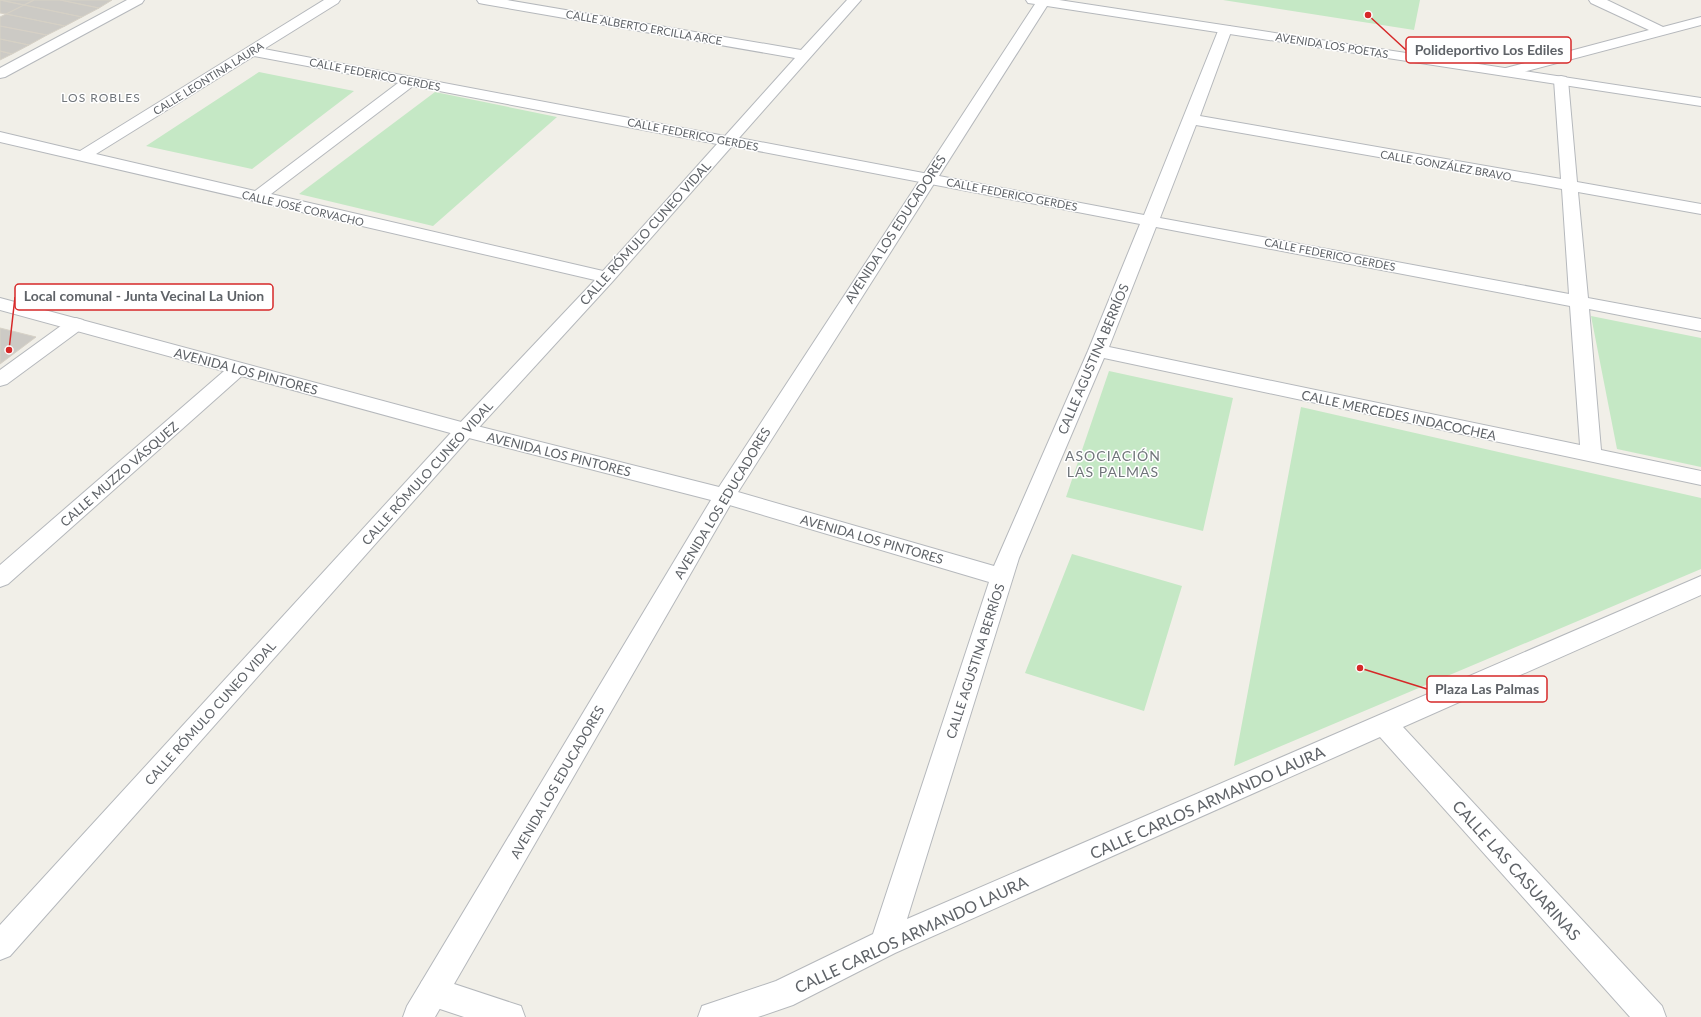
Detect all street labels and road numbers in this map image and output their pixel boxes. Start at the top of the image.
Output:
street label: CALLE ALBERTO ERCILLA ARCE [565,7,723,47]
street label: AVENIDA LOS POETAS [1275,30,1389,60]
street label: CALLE LEONTINA LAURA [150,38,266,117]
street label: CALLE FEDERICO GERDES [308,55,442,93]
street label: CALLE FEDERICO GERDES [626,115,760,153]
street label: CALLE GONZÁLEZ BRAVO [1379,147,1513,183]
street label: AVENIDA LOS EDUCADORES [841,152,949,306]
street label: CALLE RÓMULO CUNEO VIDAL [576,158,714,308]
street label: CALLE FEDERICO GERDES [945,175,1079,213]
street label: CALLE JOSÉ CORVACHO [241,188,365,228]
street label: CALLE FEDERICO GERDES [1263,235,1397,273]
street label: CALLE AGUSTINA BERRÍOS [1054,281,1132,437]
street label: AVENIDA LOS PINTORES [172,344,320,398]
street label: CALLE MERCEDES INDACOCHEA [1300,387,1498,444]
street label: CALLE RÓMULO CUNEO VIDAL [358,398,496,548]
street label: CALLE MUZZO VÁSQUEZ [57,418,181,530]
street label: AVENIDA LOS EDUCADORES [670,424,774,582]
street label: AVENIDA LOS PINTORES [485,428,633,480]
street label: AVENIDA LOS PINTORES [799,511,945,567]
street label: CALLE AGUSTINA BERRÍOS [942,581,1008,741]
street label: CALLE RÓMULO CUNEO VIDAL [141,638,279,788]
street label: AVENIDA LOS EDUCADORES [507,703,607,861]
street label: CALLE CARLOS ARMANDO LAURA [1087,741,1327,862]
street label: CALLE LAS CASUARINAS [1449,796,1585,944]
street label: CALLE CARLOS ARMANDO LAURA [792,871,1031,996]

